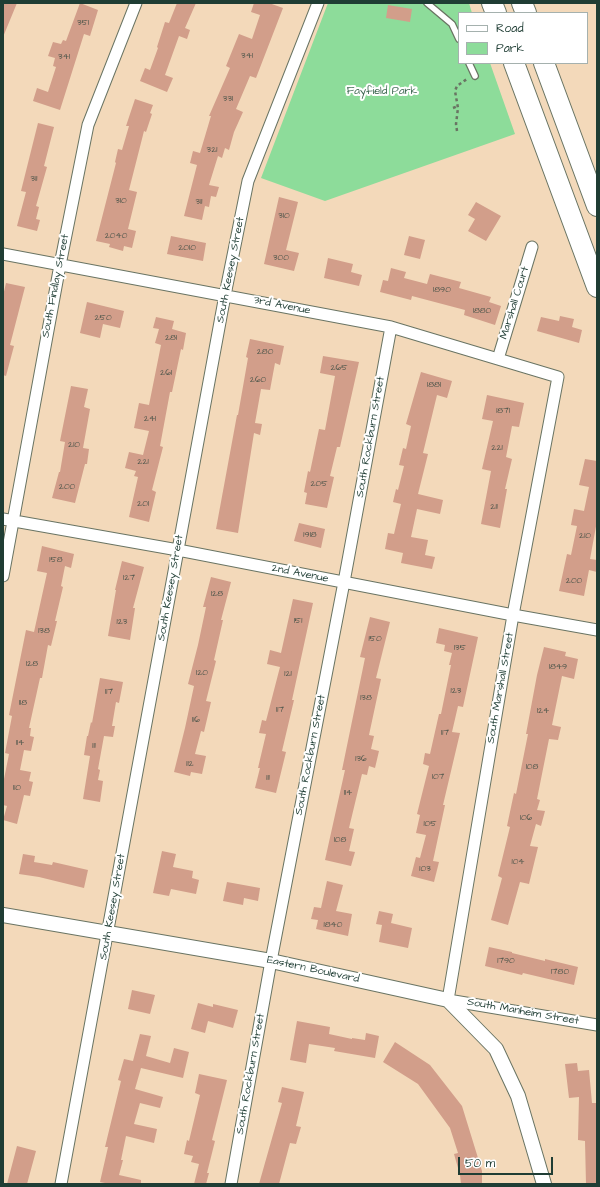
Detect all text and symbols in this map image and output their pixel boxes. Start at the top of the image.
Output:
legend [458,12,588,64]
house number: 351 [77,18,89,28]
text: Road [496,20,524,37]
text: Park [496,40,524,57]
house number: 341 [241,51,253,61]
house number: 341 [58,52,70,62]
park label: Fayfield Park [347,85,417,99]
house number: 331 [223,94,233,104]
house number: 321 [207,145,217,155]
house number: 311 [31,174,37,184]
house number: 310 [115,196,127,206]
house number: 311 [196,197,202,207]
house number: 310 [278,211,290,221]
street label: South Keesey Street [214,216,248,324]
house number: 2040 [105,231,127,241]
street label: South Findlay Street [39,233,73,339]
house number: 2010 [178,243,196,253]
house number: 300 [273,253,289,263]
street label: Marshall Court [498,265,532,341]
house number: 1890 [433,285,451,295]
street label: 3rd Avenue [253,294,311,318]
house number: 1880 [473,306,491,316]
house number: 250 [94,313,112,323]
house number: 281 [165,333,177,343]
house number: 280 [257,347,273,357]
house number: 265 [330,363,348,373]
house number: 261 [160,368,172,378]
house number: 260 [250,375,266,385]
street label: South Rockburn Street [354,376,388,498]
house number: 1881 [427,380,441,390]
house number: 1871 [496,406,510,416]
house number: 241 [144,414,156,424]
house number: 210 [68,440,80,450]
house number: 221 [491,443,503,453]
house number: 221 [137,457,149,467]
house number: 205 [310,479,328,489]
house number: 200 [59,482,75,492]
house number: 201 [137,499,149,509]
house number: 211 [490,502,498,512]
house number: 1918 [303,530,317,540]
house number: 210 [579,531,591,541]
street label: South Keesey Street [155,534,187,642]
house number: 158 [49,555,63,565]
street label: 2nd Avenue [270,562,330,586]
house number: 127 [123,573,135,583]
house number: 200 [566,576,582,586]
house number: 128 [211,589,223,599]
house number: 151 [294,616,302,626]
house number: 123 [117,617,127,627]
house number: 138 [38,626,50,636]
street label: South Marshall Street [485,632,517,744]
house number: 150 [368,634,382,644]
house number: 135 [454,643,466,653]
house number: 128 [26,659,38,669]
house number: 1849 [549,662,567,672]
house number: 120 [196,668,208,678]
house number: 121 [284,669,292,679]
house number: 123 [451,686,461,696]
house number: 117 [105,687,113,697]
house number: 138 [360,693,372,703]
street label: South Rockburn Street [293,694,329,816]
house number: 118 [19,698,27,708]
house number: 117 [276,705,284,715]
house number: 124 [537,706,549,716]
house number: 116 [192,715,200,725]
house number: 117 [441,728,449,738]
house number: 114 [16,738,24,748]
house number: 111 [92,741,96,751]
house number: 136 [355,754,367,764]
house number: 112 [186,759,194,769]
house number: 108 [526,762,538,772]
house number: 107 [432,772,444,782]
house number: 111 [266,773,270,783]
house number: 110 [13,783,21,793]
house number: 114 [344,788,352,798]
house number: 106 [520,813,532,823]
house number: 105 [423,819,437,829]
house number: 108 [334,835,346,845]
street label: South Keesey Street [97,853,129,961]
house number: 104 [512,857,524,867]
house number: 103 [419,864,431,874]
house number: 1840 [324,920,342,930]
street label: Eastern Boulevard [266,954,360,986]
house number: 1790 [497,956,515,966]
house number: 1780 [551,967,569,977]
street label: South Manheim Street [466,996,580,1028]
street label: South Rockburn Street [234,1013,268,1135]
scale bar [460,1149,555,1175]
text: 50 m [465,1155,495,1172]

